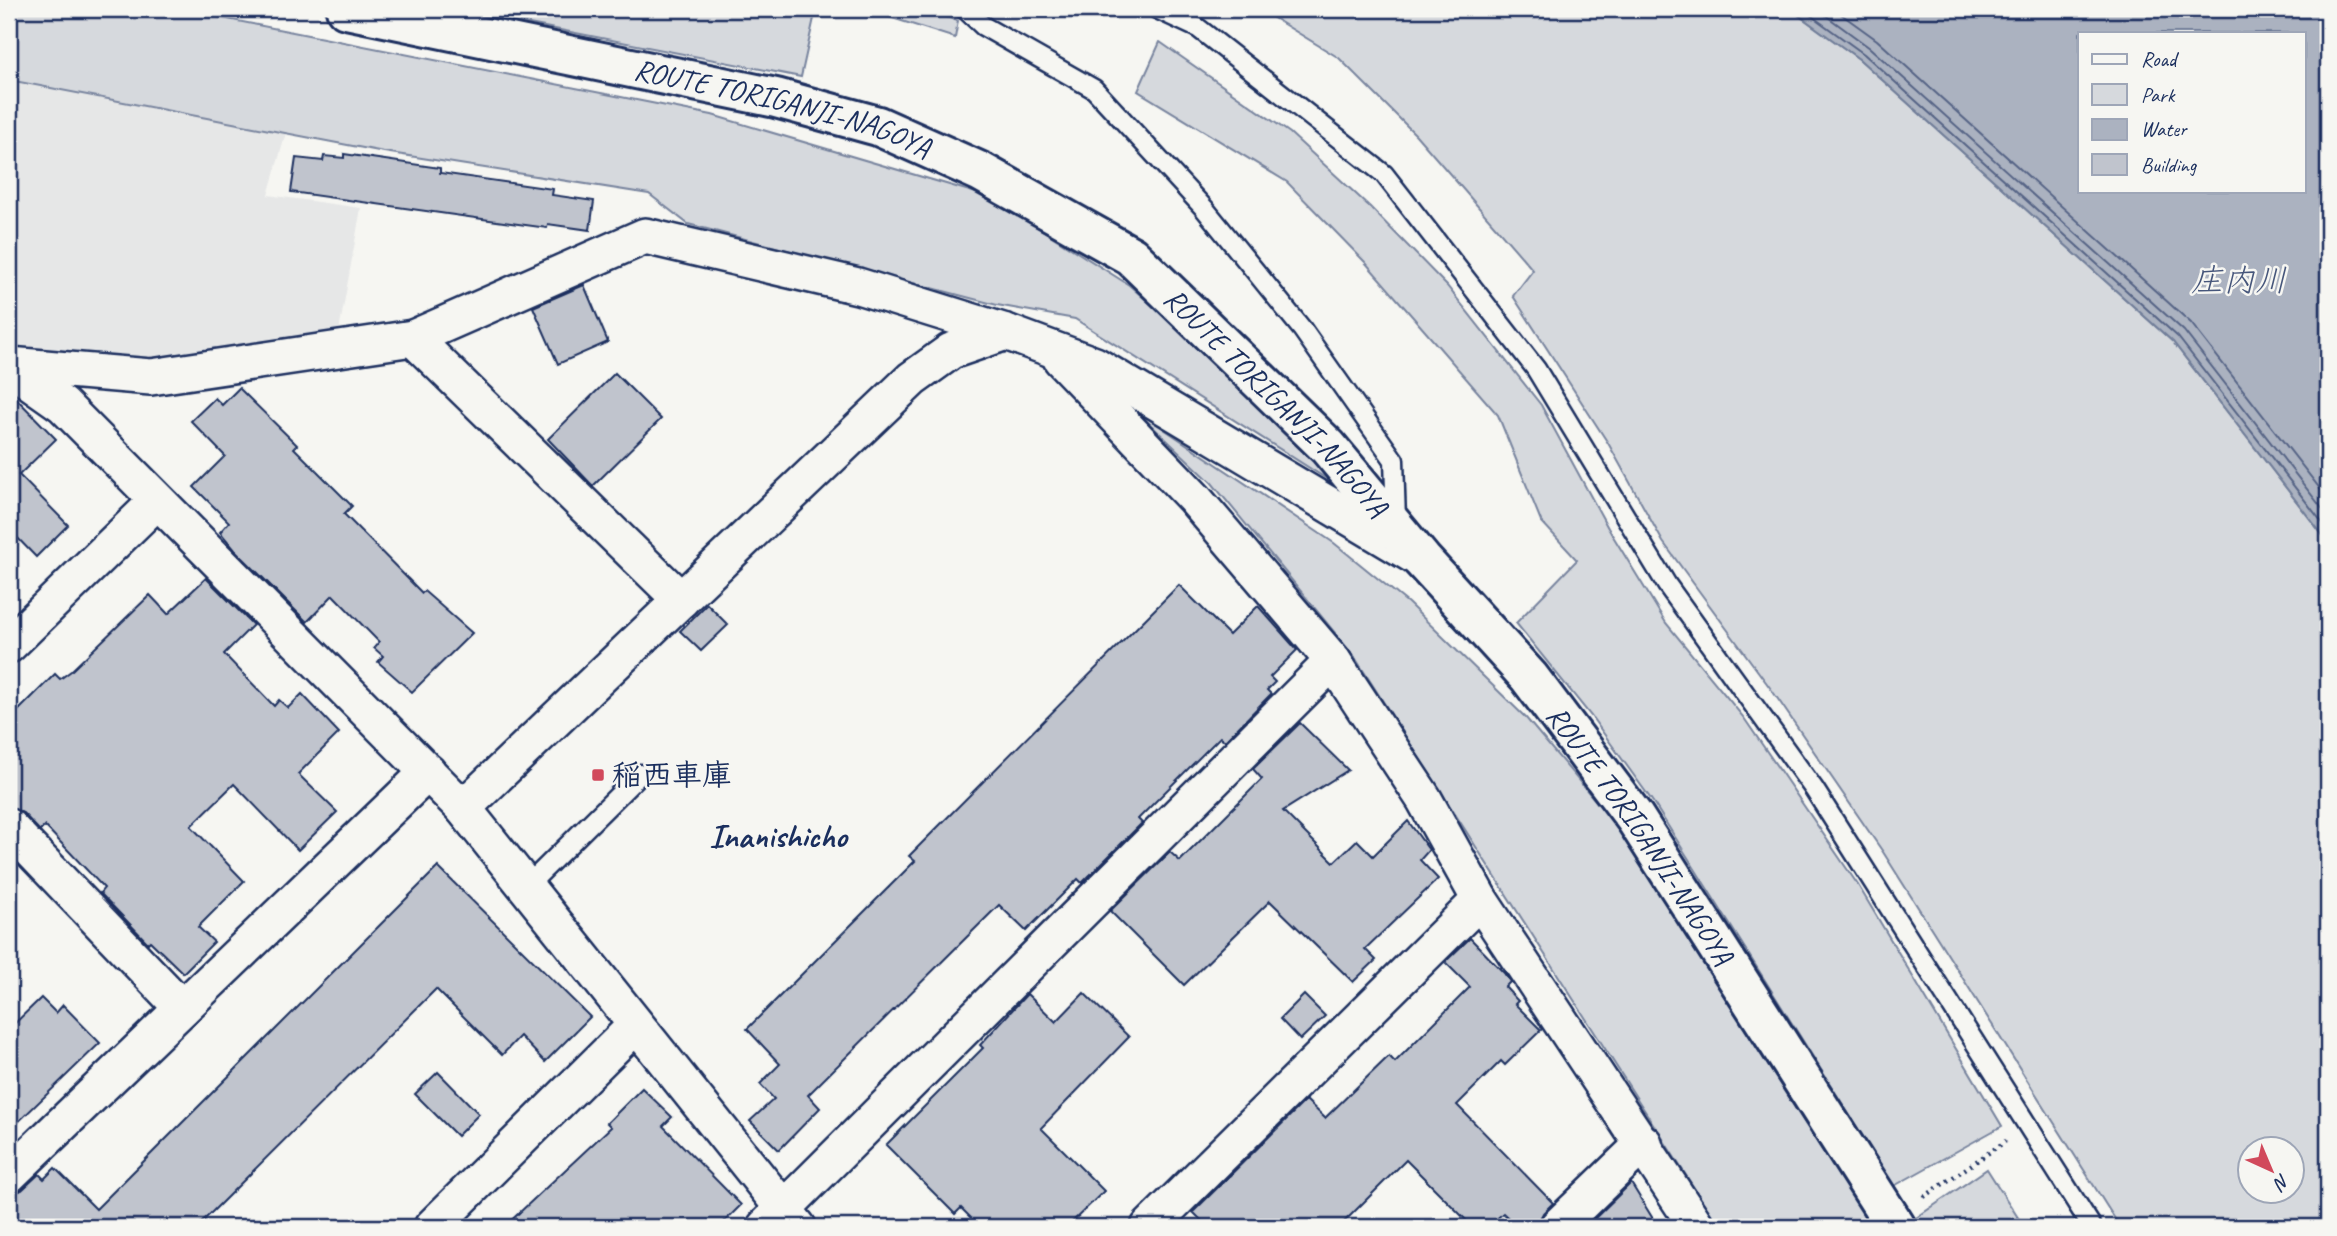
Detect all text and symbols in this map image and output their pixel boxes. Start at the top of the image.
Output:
legend [2078,32,2306,192]
text: Road [2141,46,2180,72]
street label: ROUTE TORIGANJI-NAGOYA [631,50,938,167]
text: Park [2141,82,2176,108]
text: Water [2141,116,2188,142]
text: Building [2141,152,2198,178]
water label: 庄内川 [2191,260,2287,301]
street label: ROUTE TORIGANJI-NAGOYA [1156,279,1398,525]
street label: ROUTE TORIGANJI-NAGOYA [1538,698,1743,972]
place label: 稲西車庫 [612,756,732,794]
marker: 稲西車庫 [590,767,606,783]
district label: Inanishicho [709,815,849,857]
north arrow [2236,1134,2306,1204]
text: N [2267,1169,2295,1196]

